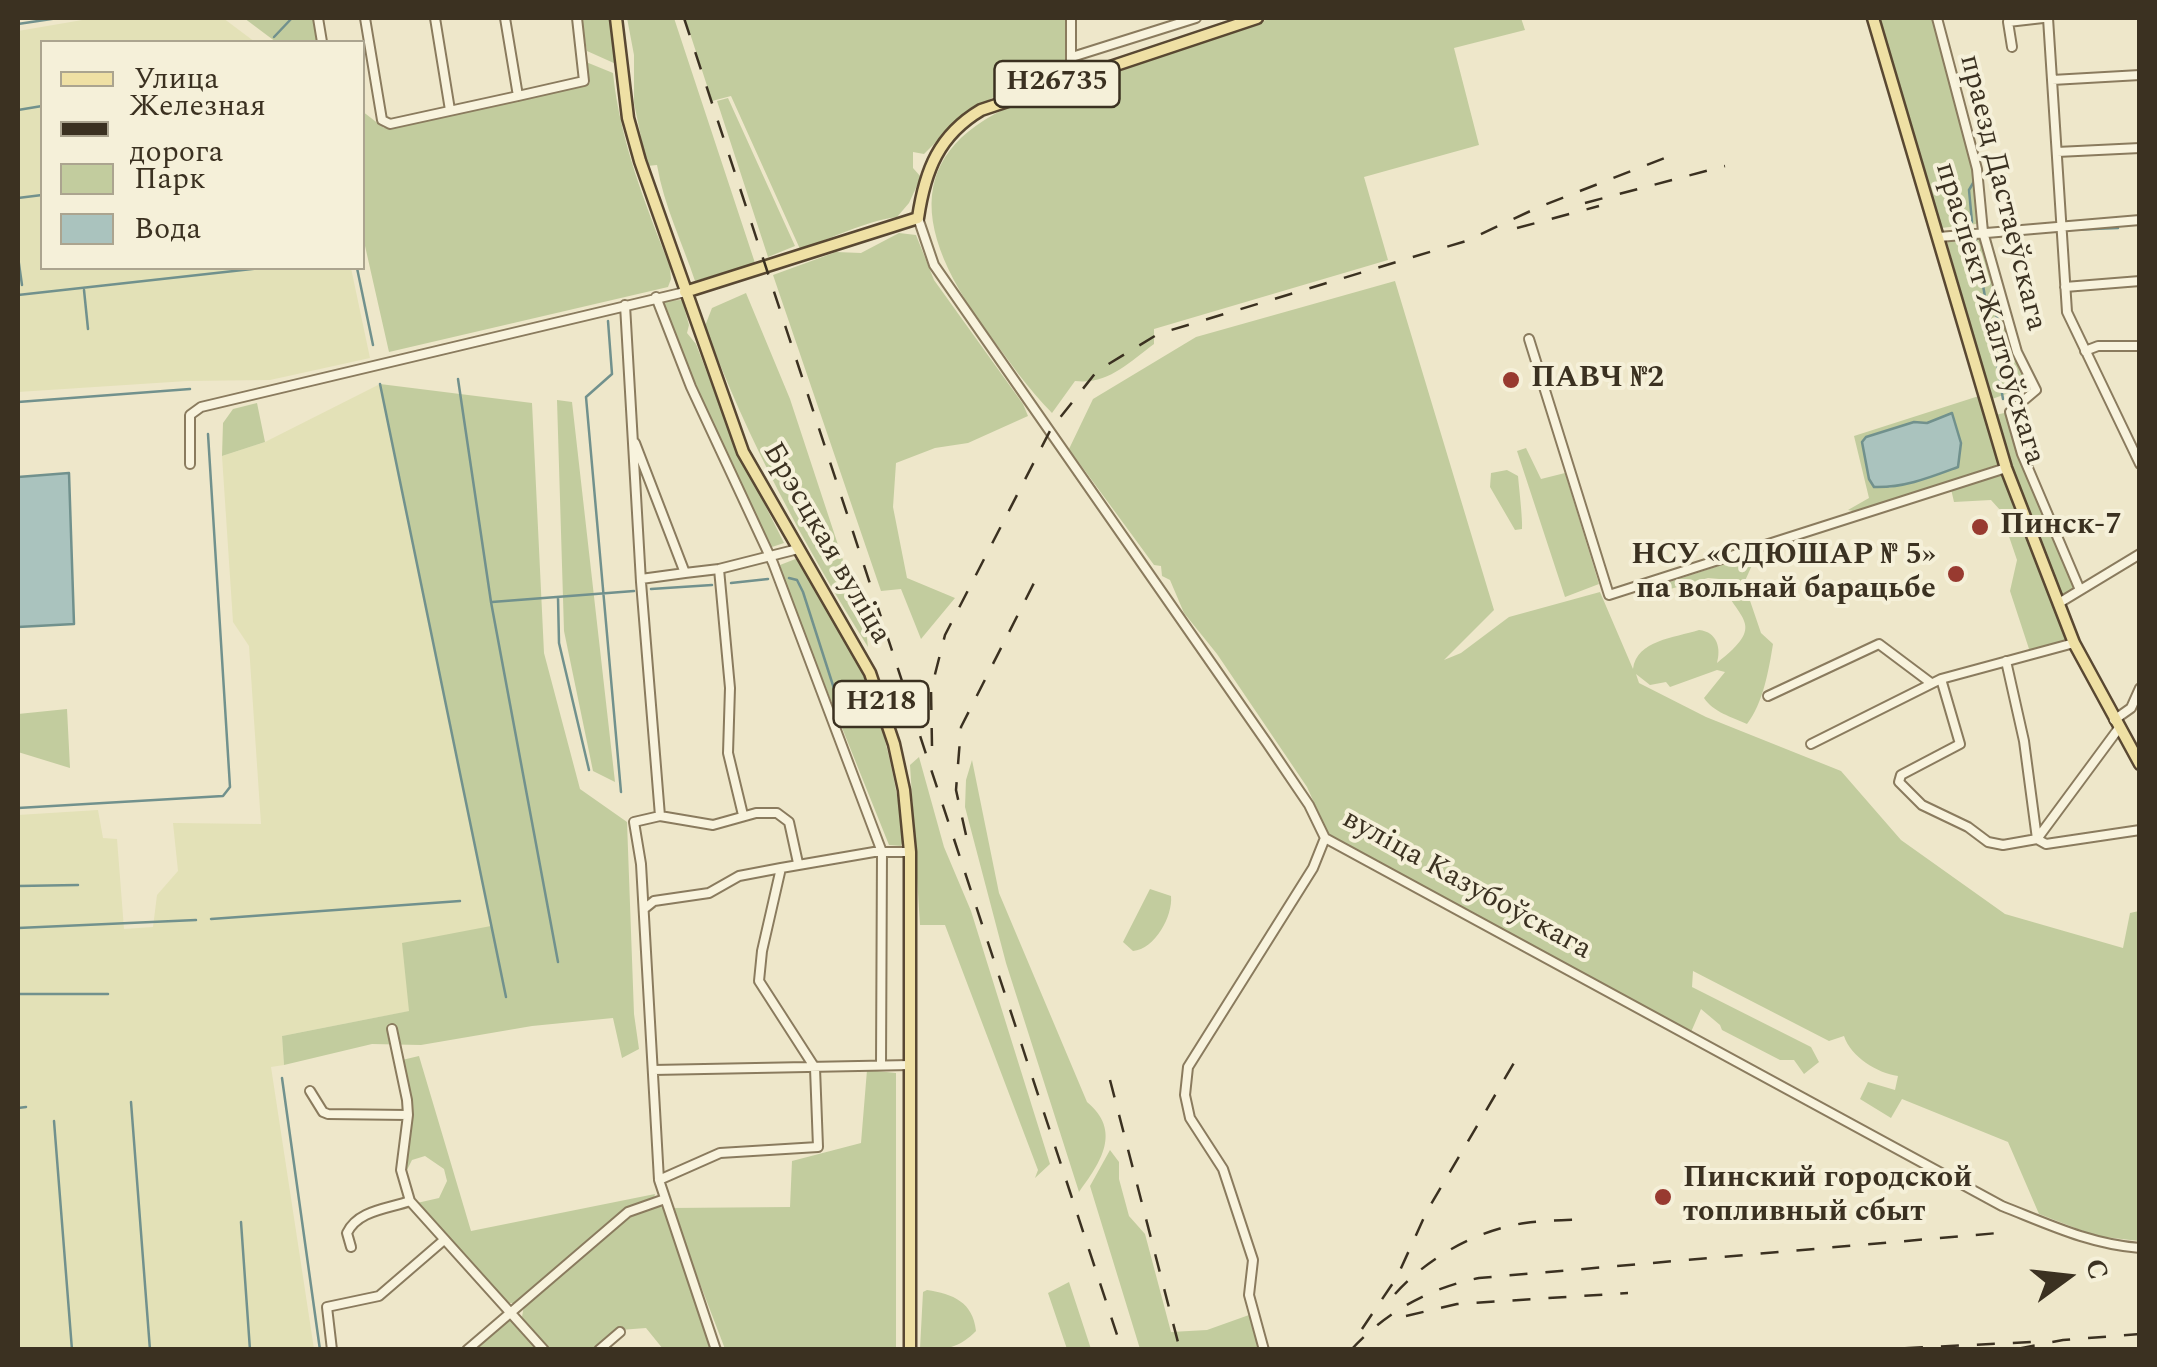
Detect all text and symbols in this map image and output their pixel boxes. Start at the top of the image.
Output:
legend [40,40,365,270]
street label: праезд Дастаеўскага [1949,51,2053,335]
text: Улица [134,56,219,102]
road number: Н26735 [994,61,1120,107]
text: Железная дорога [129,83,266,175]
text: Парк [134,156,206,202]
street label: праспект Жалтоўскага [1925,159,2051,469]
text: Вода [134,206,201,252]
place label: ПАВЧ №2 [1531,362,1664,398]
marker: ПАВЧ №2 [1500,369,1522,391]
street label: Брэсцкая вуліца [753,437,897,651]
place label: Пинск-7 [2000,509,2122,545]
marker: Пинск-7 [1969,516,1991,538]
place label: НСУ «СДЮШАР № 5» па вольнай барацьбе [1631,539,1936,610]
marker: НСУ «СДЮШАР № 5» па вольнай барацьбе [1945,563,1967,585]
road number: Н218 [834,681,928,727]
street label: вуліца Казубоўскага [1335,803,1597,969]
place label: Пинский городской топливный сбыт [1683,1162,1972,1232]
marker: Пинский городской топливный сбыт [1652,1186,1674,1208]
north arrow [2017,1227,2117,1327]
text: С [2073,1254,2120,1284]

